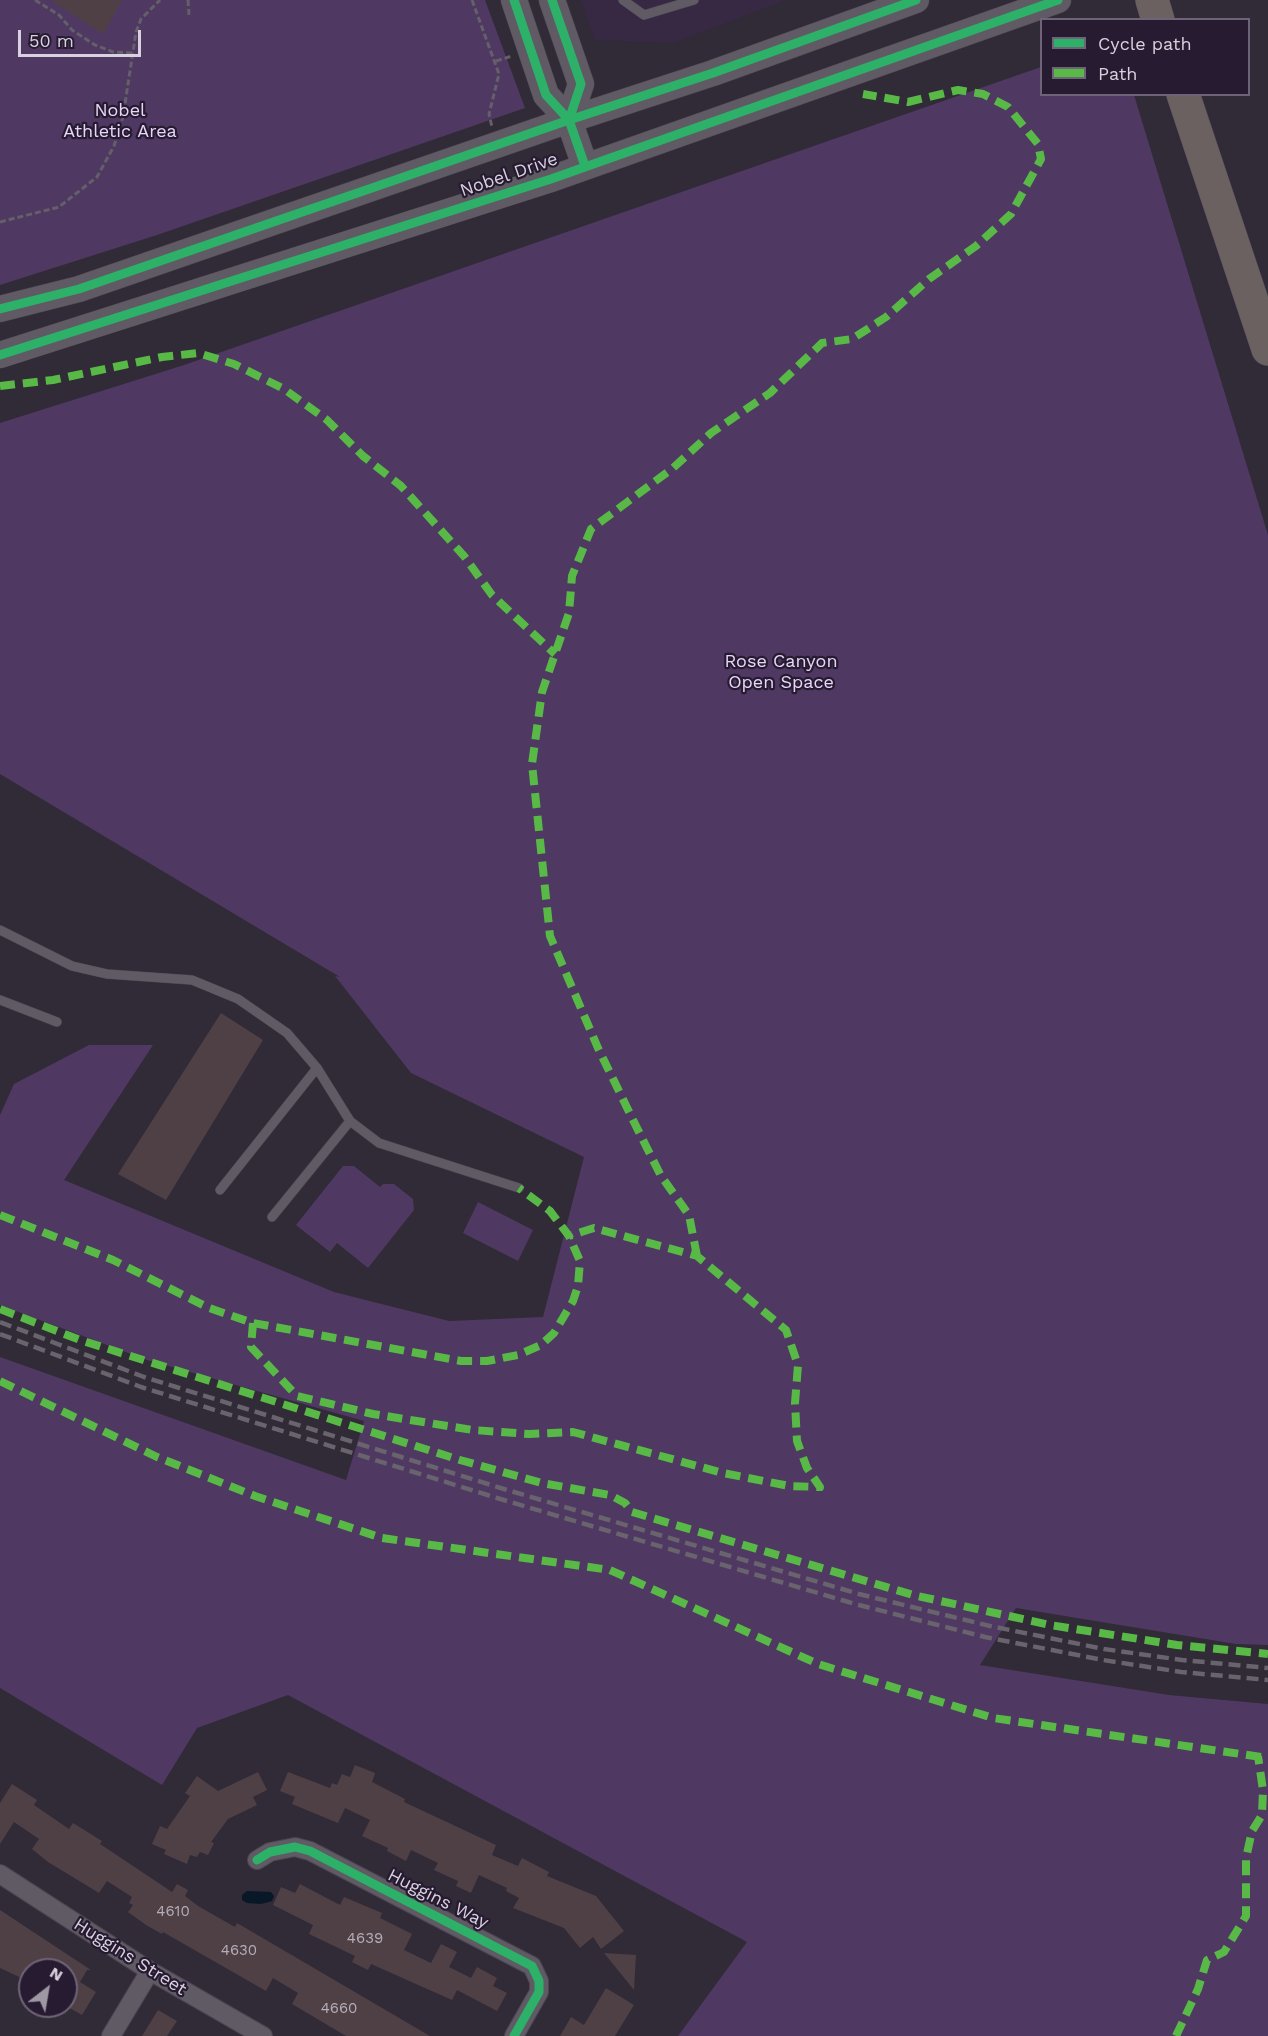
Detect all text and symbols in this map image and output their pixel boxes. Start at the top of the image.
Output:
scale bar [21,18,144,56]
legend [1040,18,1250,96]
text: 50 m [29,30,74,51]
text: Cycle path [1098,33,1192,54]
text: Path [1098,63,1138,84]
park label: Nobel Athletic Area [63,100,177,142]
street label: Nobel Drive [457,148,561,202]
park label: Rose Canyon Open Space [724,651,838,694]
street label: Huggins Way [384,1864,492,1934]
house number: 4610 [156,1903,190,1921]
street label: Huggins Street [70,1914,190,2000]
house number: 4639 [347,1930,383,1948]
house number: 4630 [221,1942,257,1960]
north arrow [18,1958,78,2018]
text: N [47,1963,66,1985]
house number: 4660 [321,2000,357,2018]

